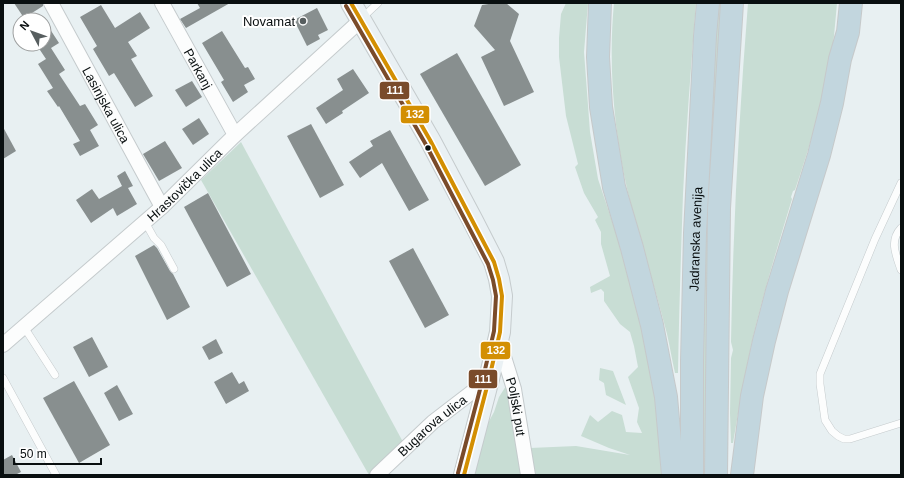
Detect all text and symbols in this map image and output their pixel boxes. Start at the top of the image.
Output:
north arrow [12,12,52,52]
place label: Novamat [243,14,295,29]
marker: Novamat [298,16,308,26]
text: N [17,18,32,32]
street label: Parkanj [181,46,215,92]
street label: Lasinjska ulica [79,64,133,147]
line badge: 111 [379,81,410,100]
text: 111 [386,84,404,96]
line badge: 132 [400,105,430,124]
text: 132 [406,108,424,120]
unlabelled marker [423,143,433,153]
street label: Hrastovička ulica [144,145,226,225]
street label: Jadranska avenija [687,186,705,292]
line badge: 132 [480,341,511,360]
text: 132 [487,344,505,356]
line badge: 111 [468,369,498,389]
text: 111 [474,373,492,385]
street label: Poljski put [503,376,529,437]
street label: Bugarova ulica [395,392,470,460]
scale bar [14,440,101,466]
text: 50 m [20,447,47,461]

